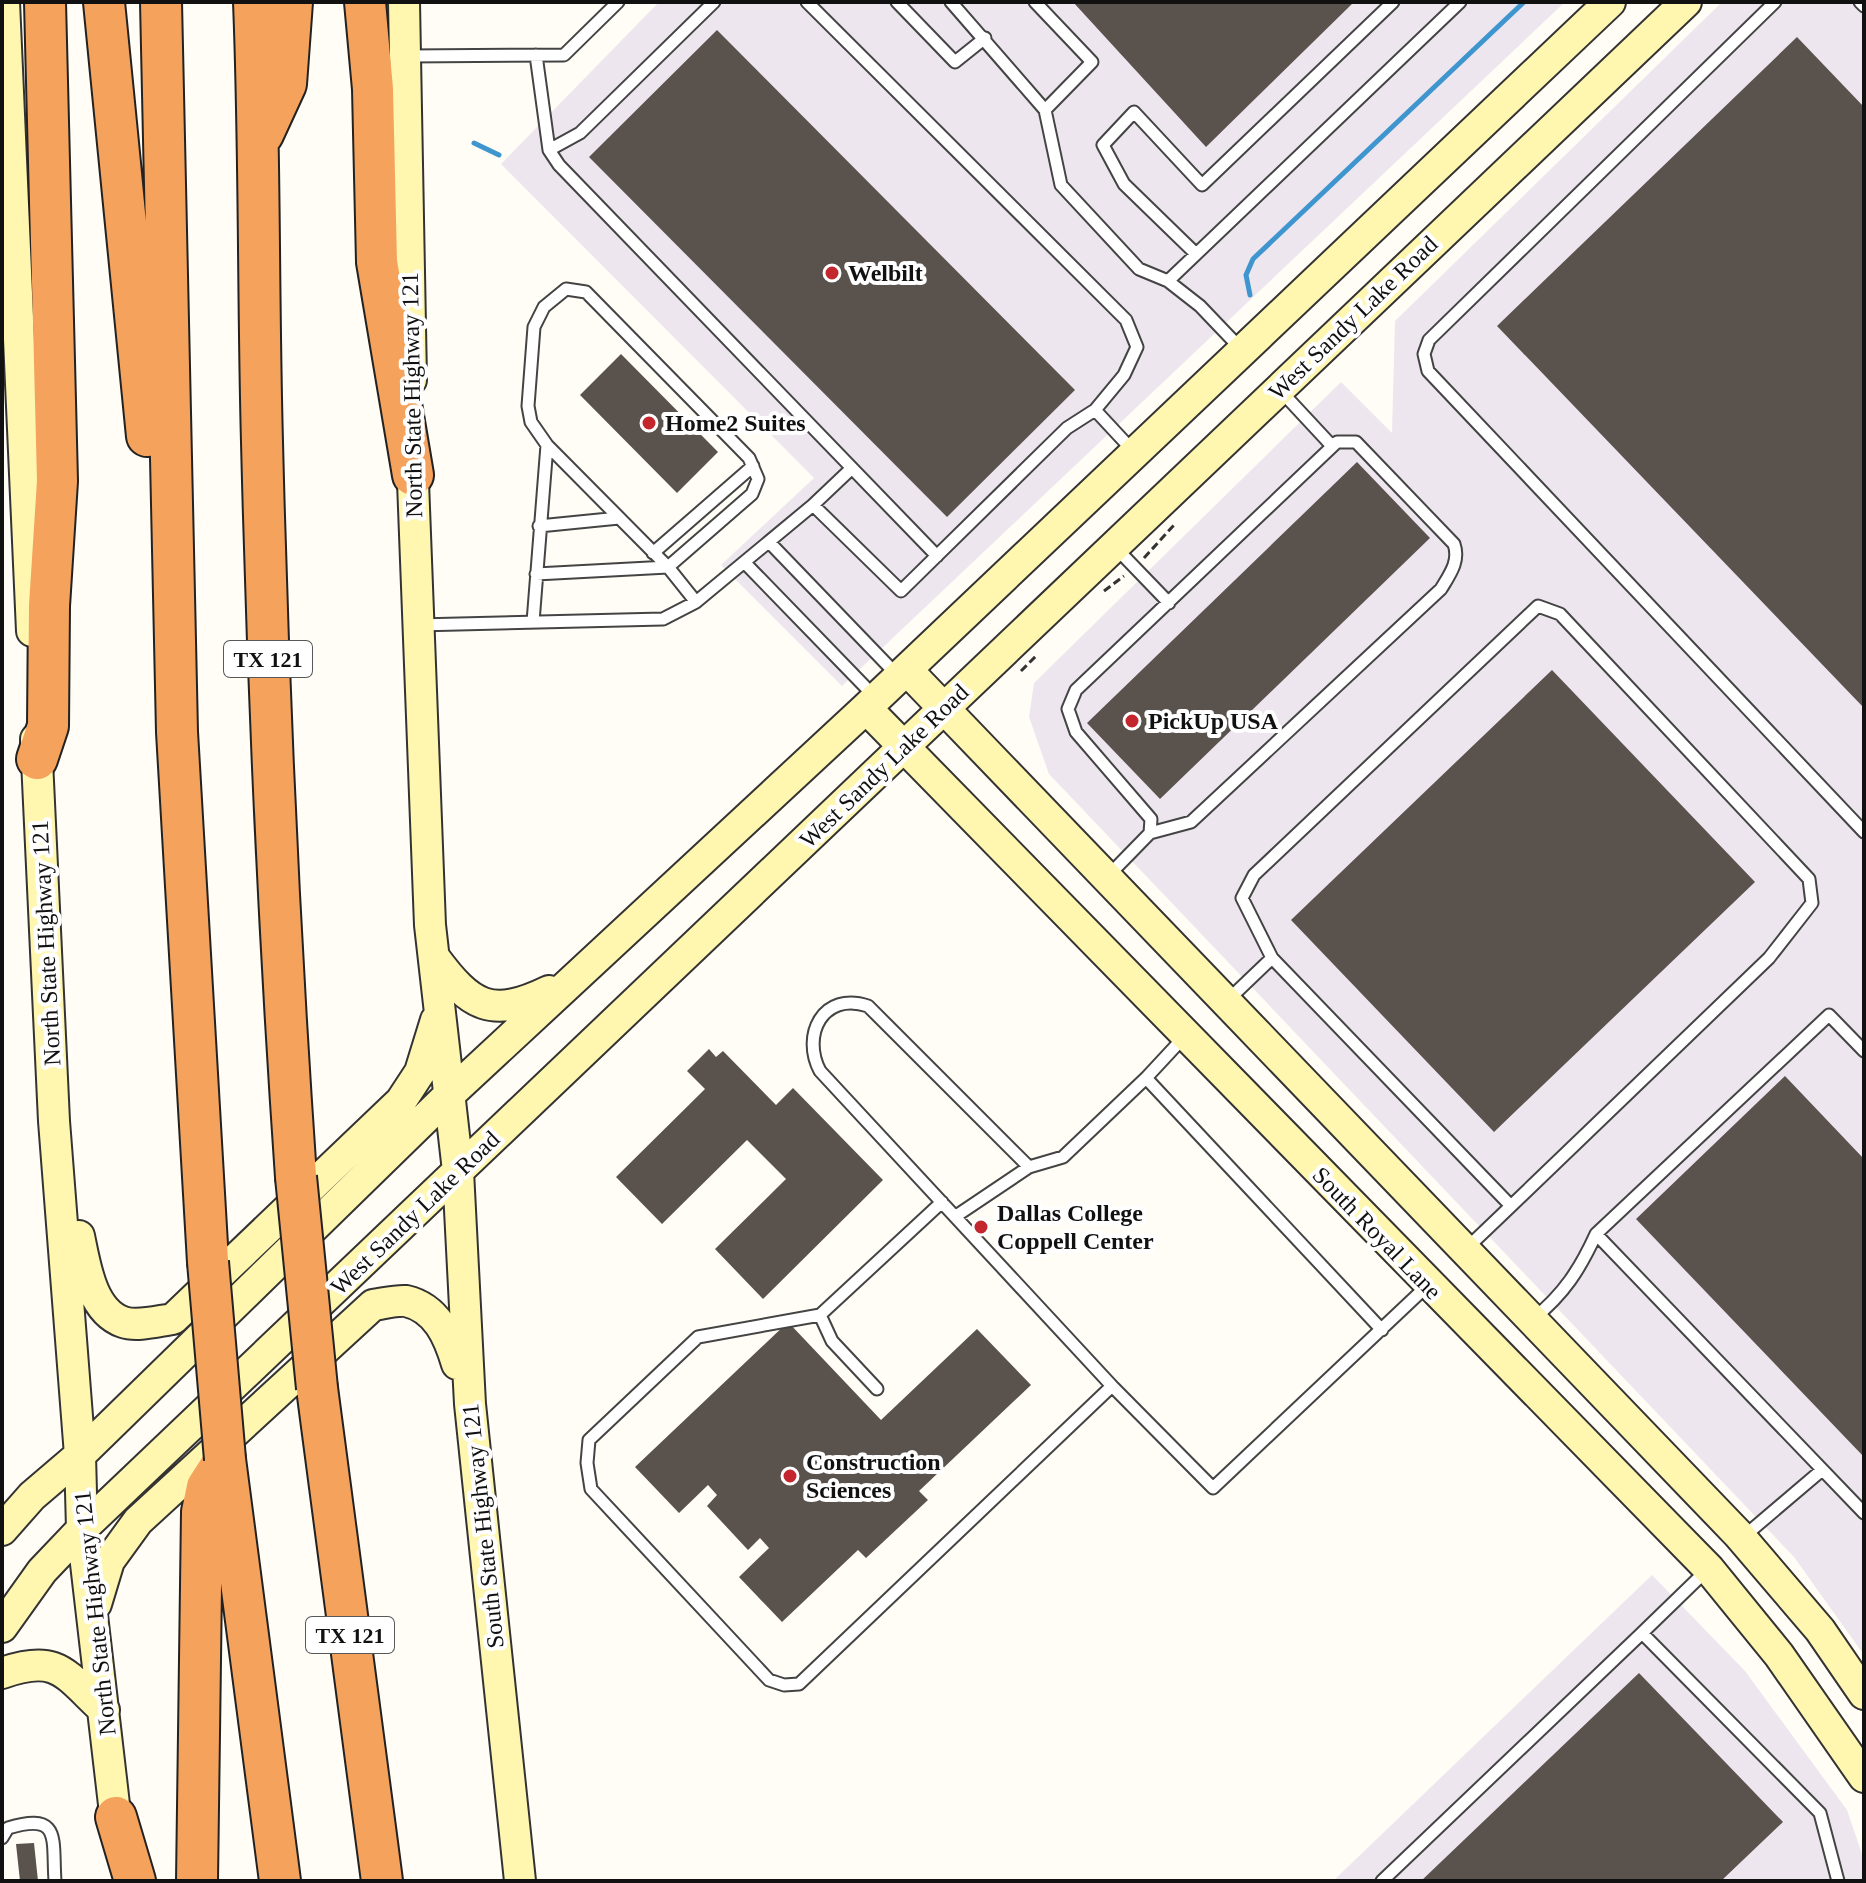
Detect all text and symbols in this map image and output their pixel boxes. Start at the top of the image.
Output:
street label: West Sandy Lake Road [1263,231,1443,405]
place label: Welbilt [848,260,923,286]
marker: Welbilt [823,264,841,282]
street label: North State Highway 121 [397,272,427,518]
place label: Home2 Suites [665,410,806,436]
marker: Home2 Suites [640,414,658,432]
road number: TX 121 [224,641,312,677]
street label: West Sandy Lake Road [794,679,974,853]
place label: PickUp USA [1148,708,1279,734]
marker: PickUp USA [1123,712,1141,730]
street label: North State Highway 121 [27,820,65,1066]
street label: West Sandy Lake Road [325,1126,505,1300]
street label: South Royal Lane [1307,1162,1447,1304]
place label: Dallas College Coppell Center [997,1200,1154,1254]
marker: Dallas College Coppell Center [972,1218,990,1236]
street label: South State Highway 121 [457,1402,509,1650]
place label: Construction Sciences [806,1449,941,1503]
marker: Construction Sciences [781,1467,799,1485]
street label: North State Highway 121 [69,1489,121,1737]
road number: TX 121 [306,1617,394,1653]

